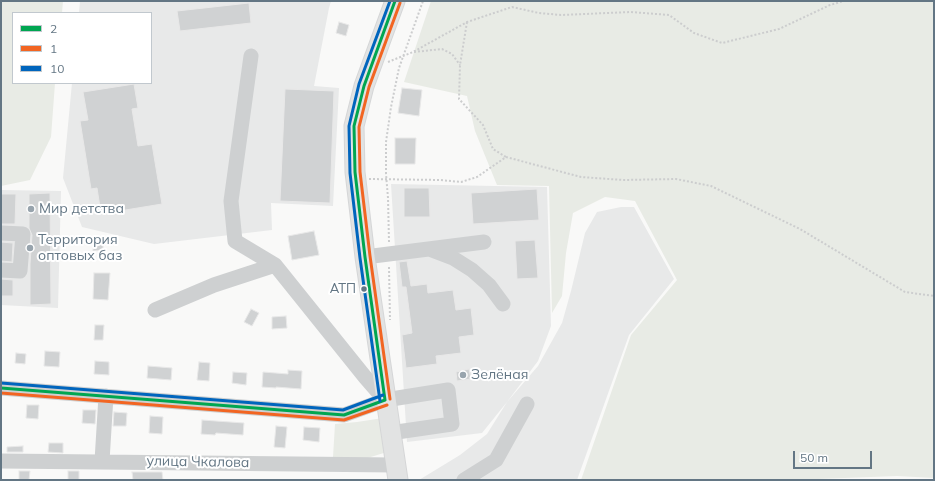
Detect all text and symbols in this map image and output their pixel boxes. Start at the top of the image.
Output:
legend [12,12,152,84]
text: 2 [50,21,57,36]
text: 1 [50,41,57,56]
text: 10 [50,61,64,76]
place label: Мир детства [39,201,124,217]
marker: Мир детства [26,204,36,214]
place label: Территория оптовых баз [38,232,122,264]
marker: Территория оптовых баз [25,243,35,253]
place label: АТП [330,281,356,297]
marker: АТП [359,284,369,294]
place label: Зелёная [471,367,528,383]
marker: Зелёная [458,370,468,380]
scale bar [795,443,874,469]
text: 50 m [800,450,828,465]
street label: улица Чкалова [146,453,250,471]

